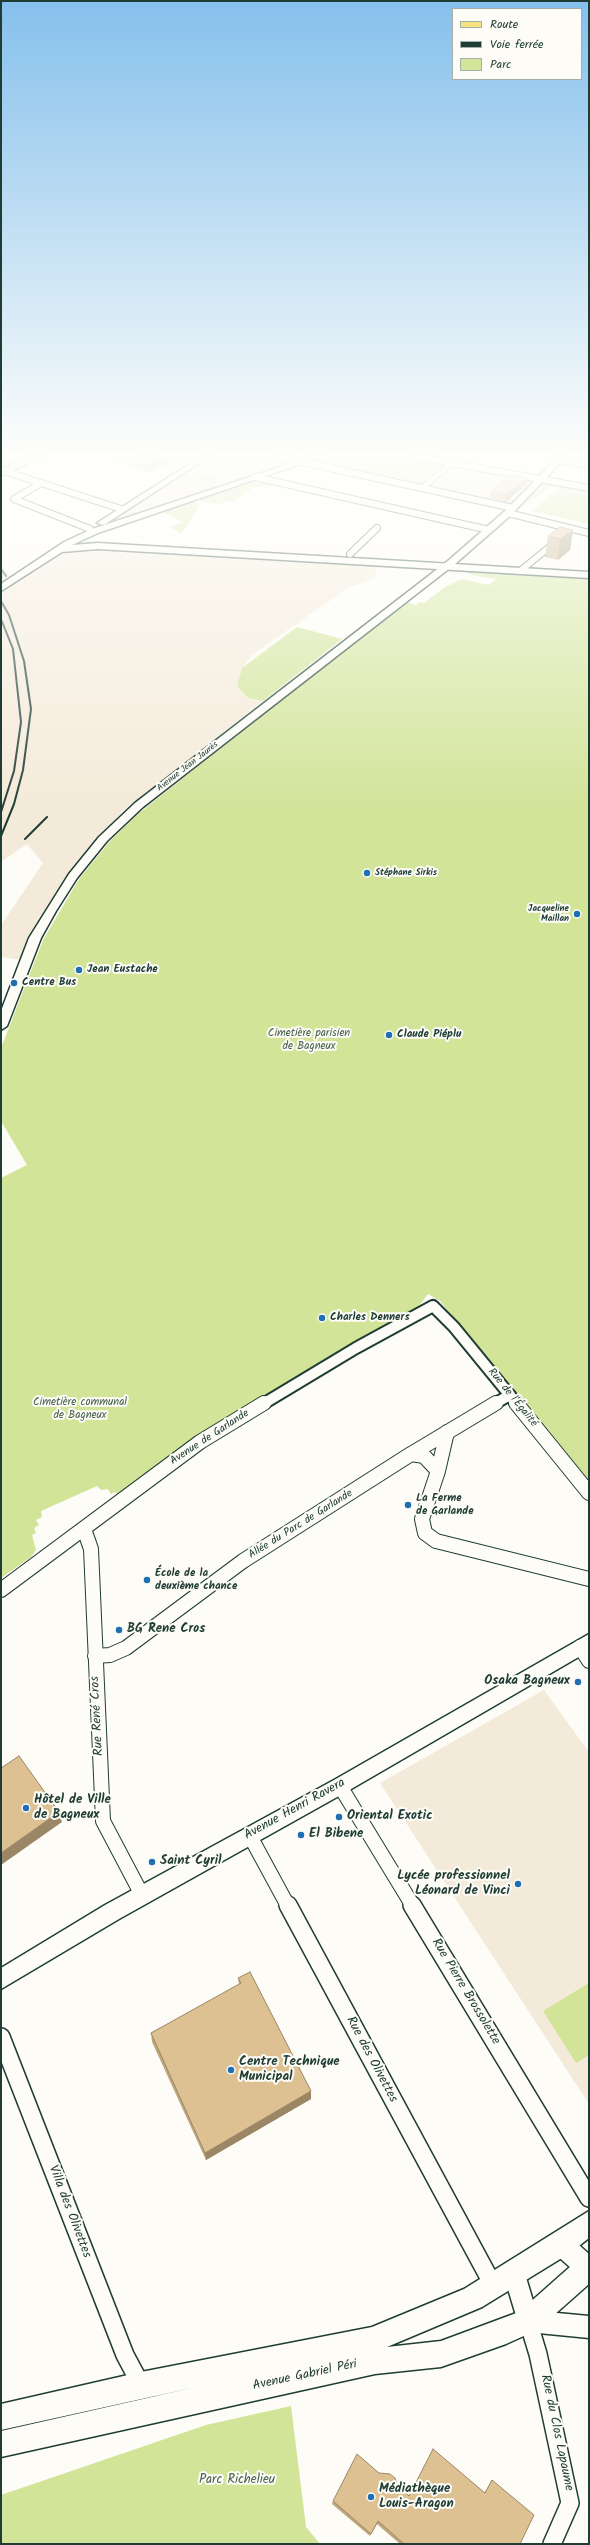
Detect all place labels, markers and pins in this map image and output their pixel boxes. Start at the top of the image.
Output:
marker: Stéphane Sirkis [362,868,372,878]
place label: Stéphane Sirkis [375,868,437,878]
place label: Jacqueline Maillan [528,904,569,925]
marker: Jacqueline Maillan [572,909,582,919]
place label: Jean Eustache [87,963,158,977]
marker: Jean Eustache [74,965,84,975]
place label: Centre Bus [22,976,76,990]
marker: Centre Bus [9,978,19,988]
place label: Claude Piéplu [397,1028,461,1042]
marker: Claude Piéplu [384,1030,394,1040]
place label: Charles Denners [330,1311,410,1325]
marker: Charles Denners [317,1313,327,1323]
place label: La Ferme de Garlande [416,1492,474,1518]
marker: La Ferme de Garlande [403,1500,413,1510]
place label: École de la deuxième chance [155,1567,237,1593]
marker: École de la deuxième chance [142,1575,152,1585]
place label: BG Rene Cros [127,1622,205,1638]
marker: BG Rene Cros [114,1625,124,1635]
place label: Osaka Bagneux [484,1674,570,1690]
marker: Osaka Bagneux [573,1677,583,1687]
place label: Hôtel de Ville de Bagneux [34,1793,111,1824]
marker: Hôtel de Ville de Bagneux [21,1803,31,1813]
place label: Oriental Exotic [347,1809,432,1825]
marker: Oriental Exotic [334,1812,344,1822]
place label: El Bibene [309,1827,363,1843]
marker: El Bibene [296,1830,306,1840]
place label: Saint Cyril [160,1854,222,1870]
marker: Saint Cyril [147,1857,157,1867]
place label: Lycée professionnel Léonard de Vinci [397,1869,510,1900]
marker: Lycée professionnel Léonard de Vinci [513,1879,523,1889]
place label: Centre Technique Municipal [239,2055,340,2086]
marker: Centre Technique Municipal [226,2065,236,2075]
place label: Médiathèque Louis-Aragon [379,2482,454,2513]
marker: Médiathèque Louis-Aragon [366,2492,376,2502]

